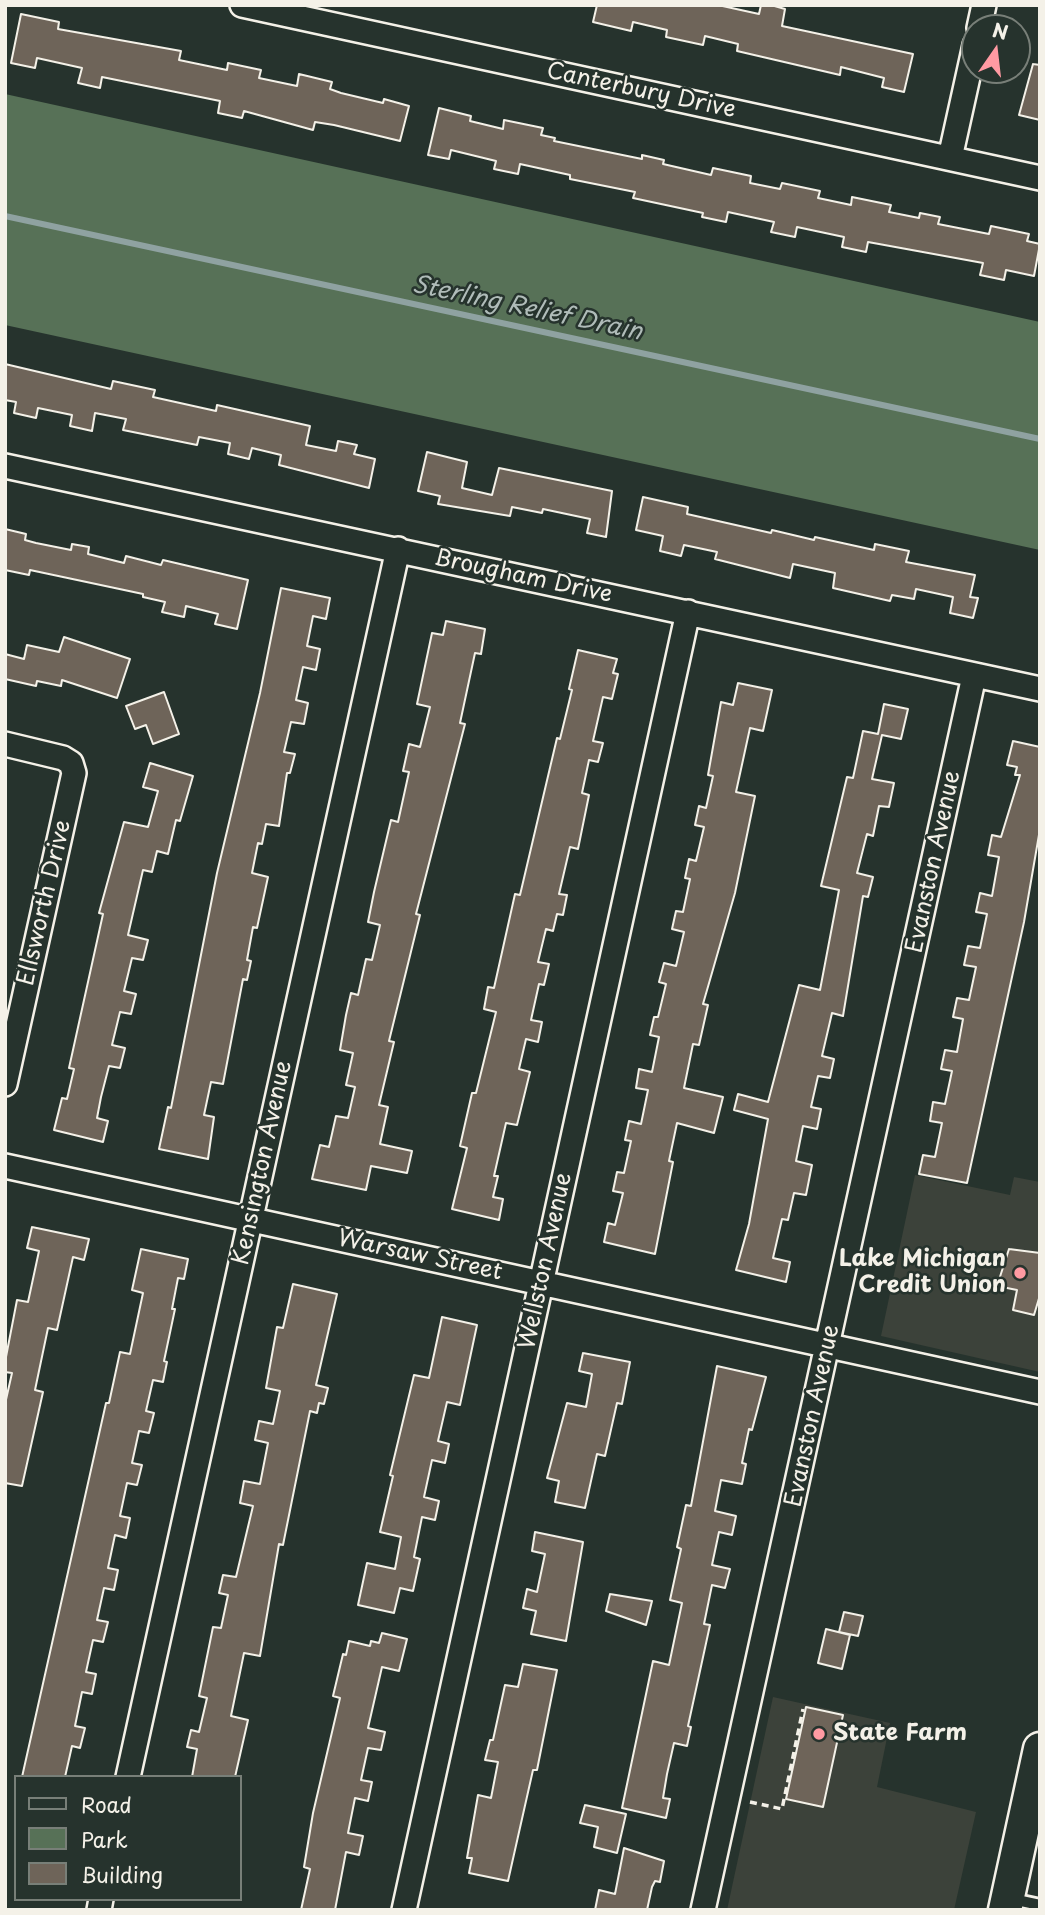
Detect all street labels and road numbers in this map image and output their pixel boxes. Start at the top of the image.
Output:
street label: Canterbury Drive [544,57,738,125]
street label: Brougham Drive [431,545,615,609]
street label: Evanston Avenue [901,768,967,956]
street label: Ellsworth Drive [13,818,77,988]
street label: Kensington Avenue [228,1058,298,1268]
street label: Wellston Avenue [514,1170,578,1352]
street label: Warsaw Street [335,1225,505,1287]
street label: Evanston Avenue [780,1322,846,1510]

